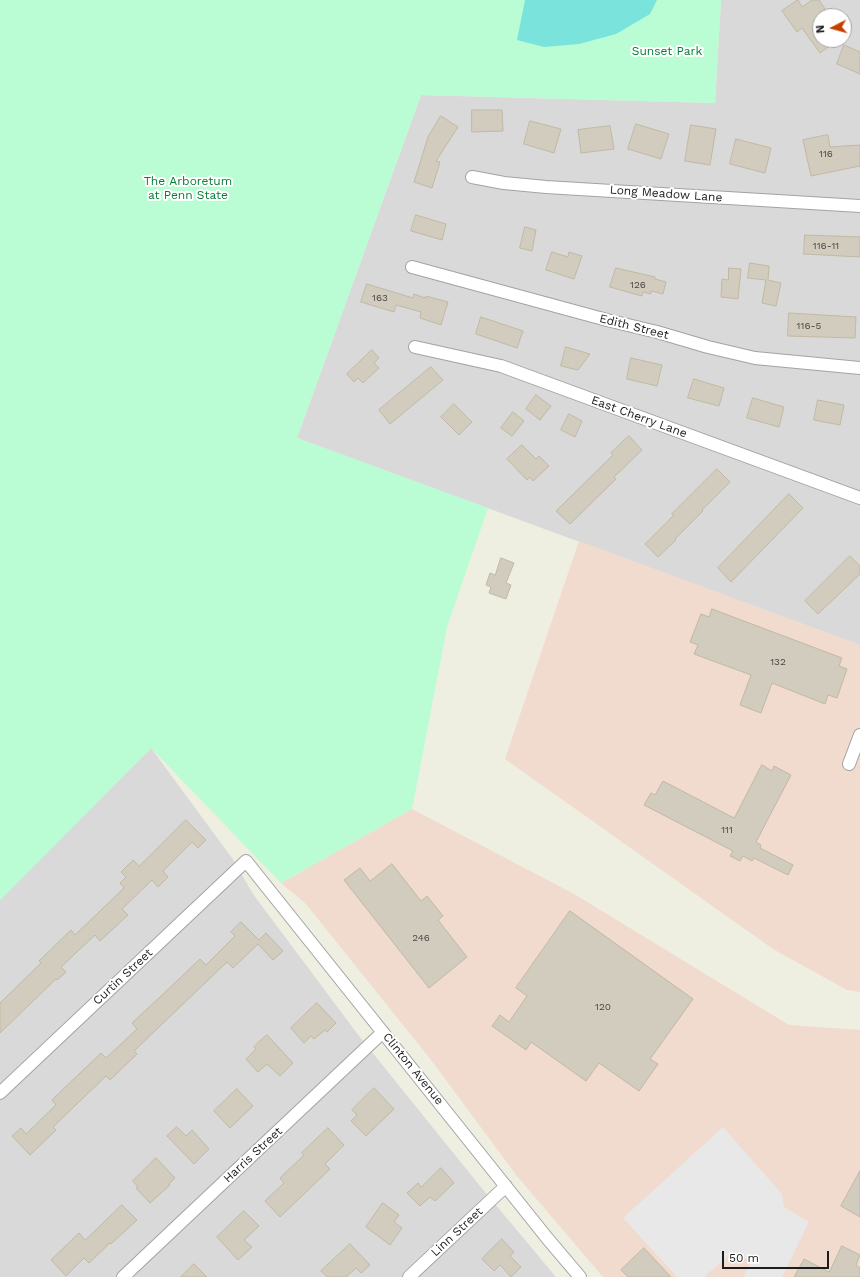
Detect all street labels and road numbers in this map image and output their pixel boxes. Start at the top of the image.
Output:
street label: Long Meadow Lane [609,183,723,205]
street label: Edith Street [598,311,670,343]
street label: East Cherry Lane [589,393,689,441]
street label: Curtin Street [90,946,156,1008]
street label: Clinton Avenue [380,1030,446,1108]
street label: Harris Street [221,1124,285,1186]
street label: Linn Street [428,1204,486,1260]

